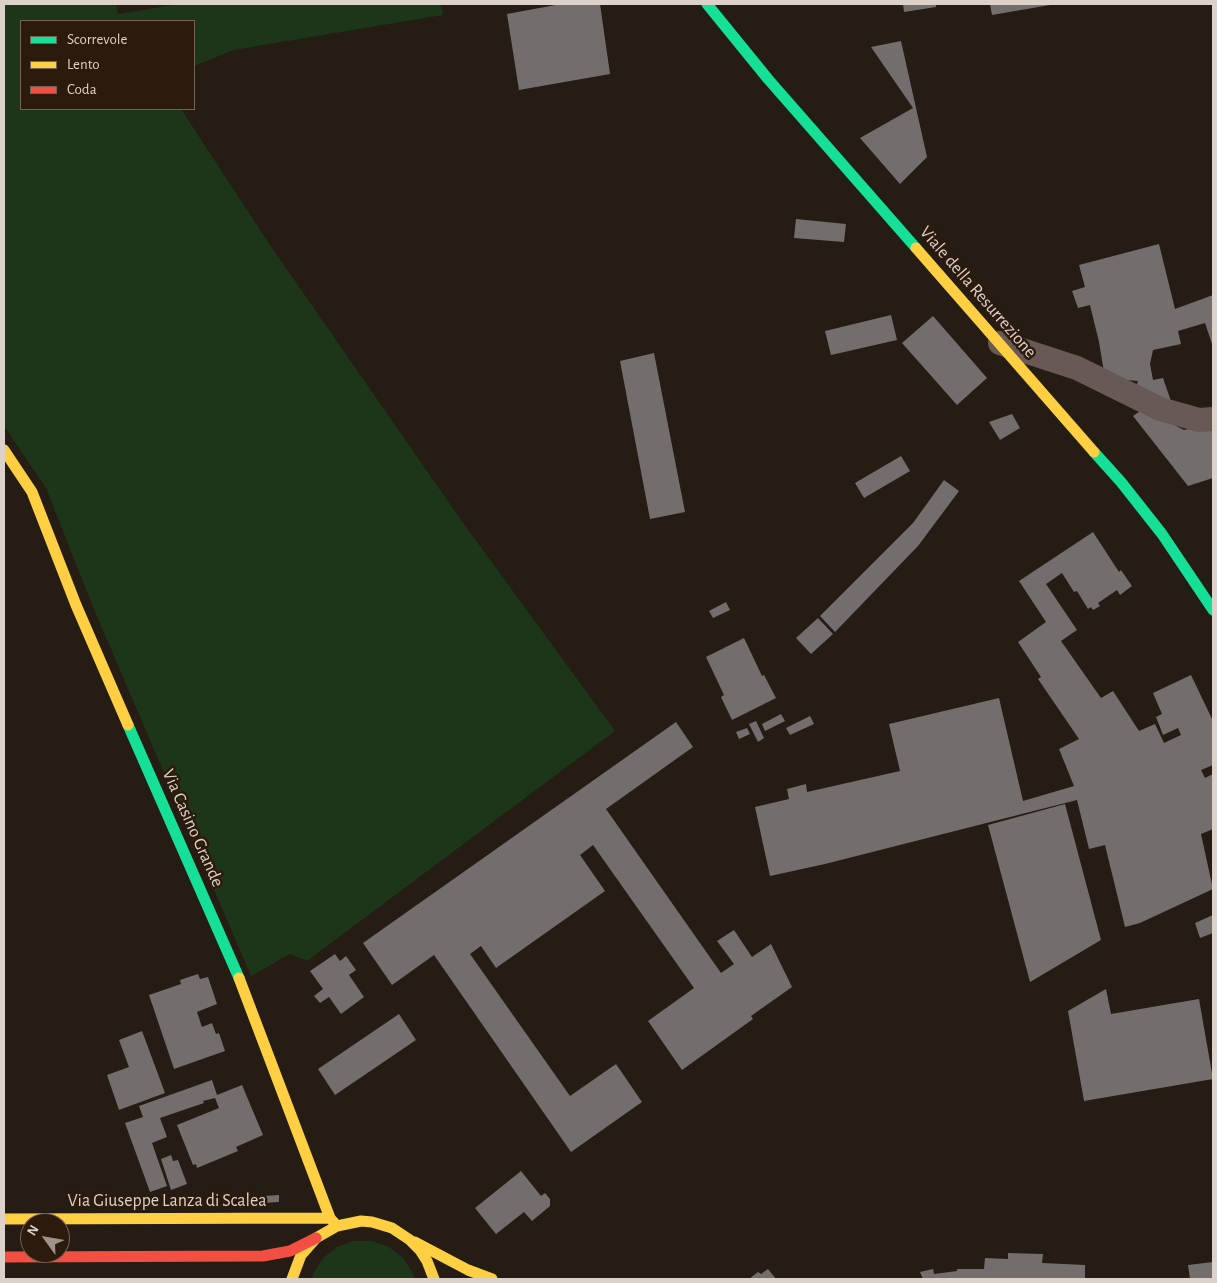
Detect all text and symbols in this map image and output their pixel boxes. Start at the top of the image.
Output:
legend [20,20,195,110]
text: Scorrevole [67,32,127,47]
text: Lento [67,57,100,72]
text: Coda [67,82,97,97]
street label: Viale della Resurrezione [915,222,1041,362]
street label: Via Casino Grande [157,766,229,890]
street label: Via Giuseppe Lanza di Scalea [67,1190,267,1212]
north arrow [20,1213,70,1263]
text: N [25,1223,42,1238]

